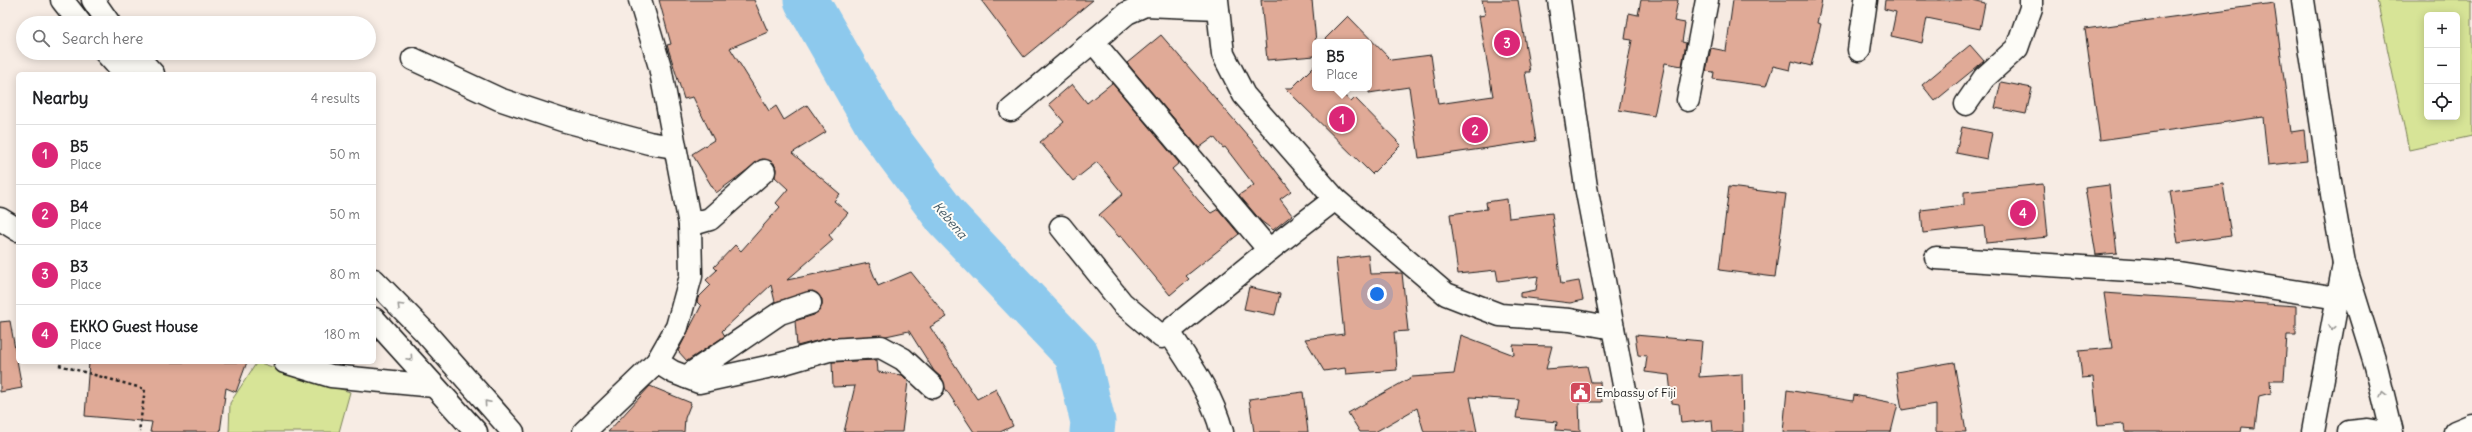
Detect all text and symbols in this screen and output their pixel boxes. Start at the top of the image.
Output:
map controls [2424,12,2460,120]
button: + [2424,12,2460,48]
search box [16,16,376,60]
icon: search [30,27,52,49]
pin: 3 [1494,28,1520,58]
text: Search here [62,29,143,48]
popup [1312,39,1372,91]
text: B5 [1326,47,1345,66]
button: − [2424,48,2460,84]
text: Place [1326,66,1358,83]
button: locate [2424,84,2460,120]
text: Nearby [32,87,88,109]
text: 4 results [311,90,360,107]
pin: 1 [1329,104,1355,134]
pin: 2 [1462,115,1488,145]
text: B5 [70,137,88,156]
text: 1 [42,146,48,163]
text: 50 m [329,146,360,163]
text: Place [70,156,101,173]
text: B4 [70,197,89,216]
water label: Kebena [929,198,971,243]
pin: 4 [2010,198,2036,228]
text: 2 [41,206,49,223]
text: 50 m [329,206,360,223]
text: Place [70,216,101,233]
text: B3 [70,257,88,276]
text: 3 [41,266,49,283]
text: 80 m [329,266,360,283]
text: Place [70,276,101,293]
your location [1367,284,1387,304]
one-way arrow [397,303,405,311]
text: EKKO Guest House [70,317,198,336]
one-way arrow [2328,325,2336,332]
text: 4 [41,326,49,343]
text: 180 m [324,326,360,343]
text: Place [70,336,101,353]
one-way arrow [405,353,412,360]
public building icon: Embassy of Fiji [1567,379,1593,405]
place label: Embassy of Fiji [1596,385,1676,400]
one-way arrow [2379,391,2388,398]
one-way arrow [485,400,492,407]

